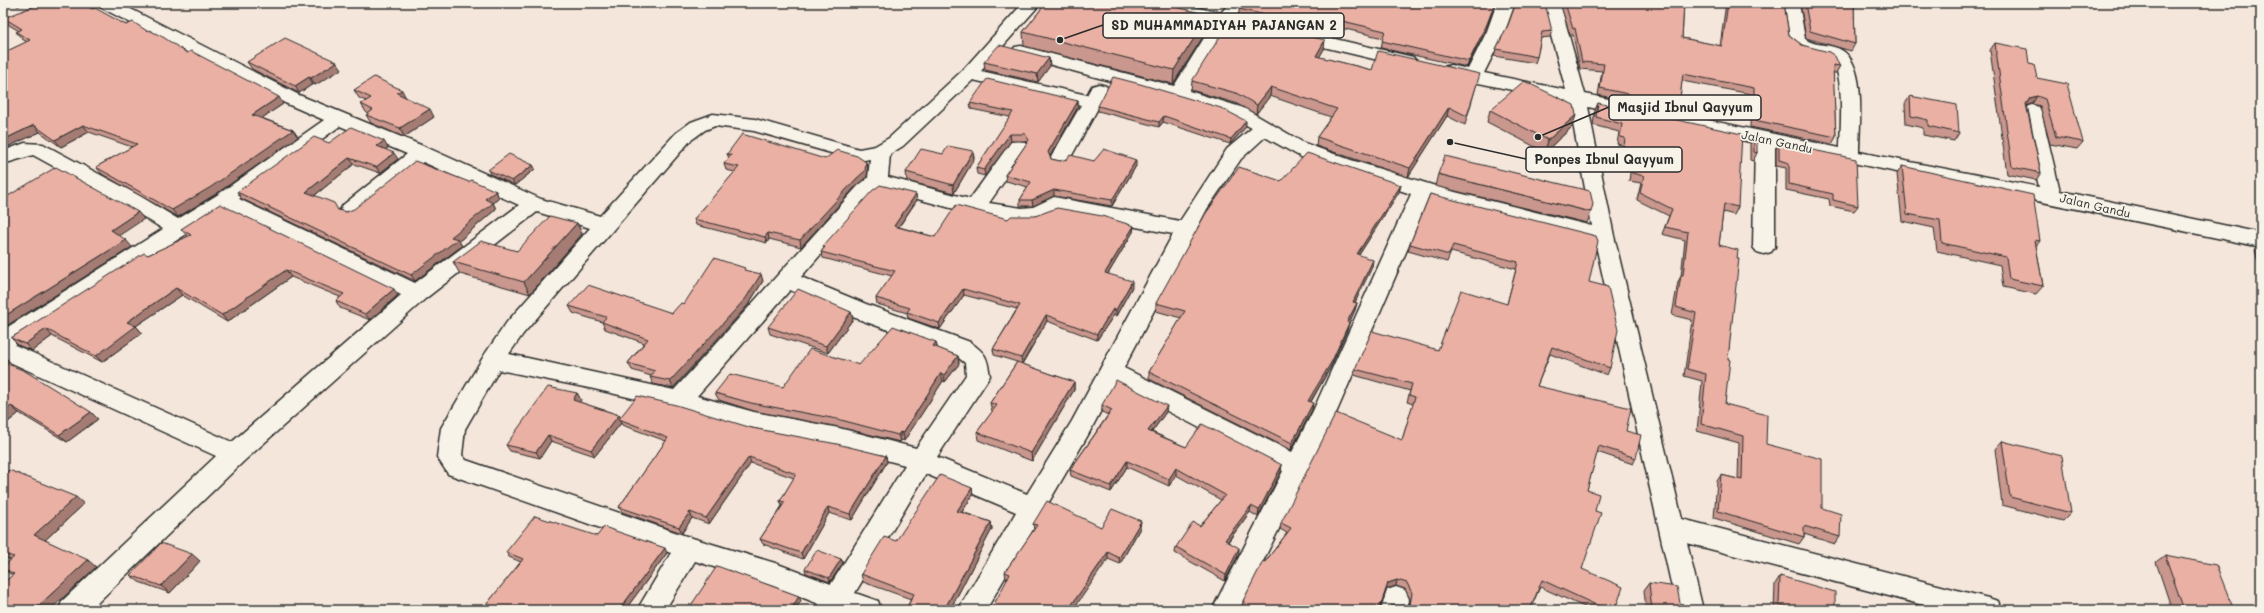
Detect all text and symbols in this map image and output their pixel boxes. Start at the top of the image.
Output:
callout: SD MUHAMMADIYAH PAJANGAN 2 [1103,13,1344,38]
text: SD MUHAMMADIYAH PAJANGAN 2 [1111,16,1337,33]
callout: Masjid Ibnul Qayyum [1609,95,1761,120]
text: Masjid Ibnul Qayyum [1617,98,1753,116]
street label: Jalan Gandu [1740,126,1814,156]
callout: Ponpes Ibnul Qayyum [1526,147,1682,172]
text: Ponpes Ibnul Qayyum [1534,150,1674,168]
street label: Jalan Gandu [2058,189,2132,221]

